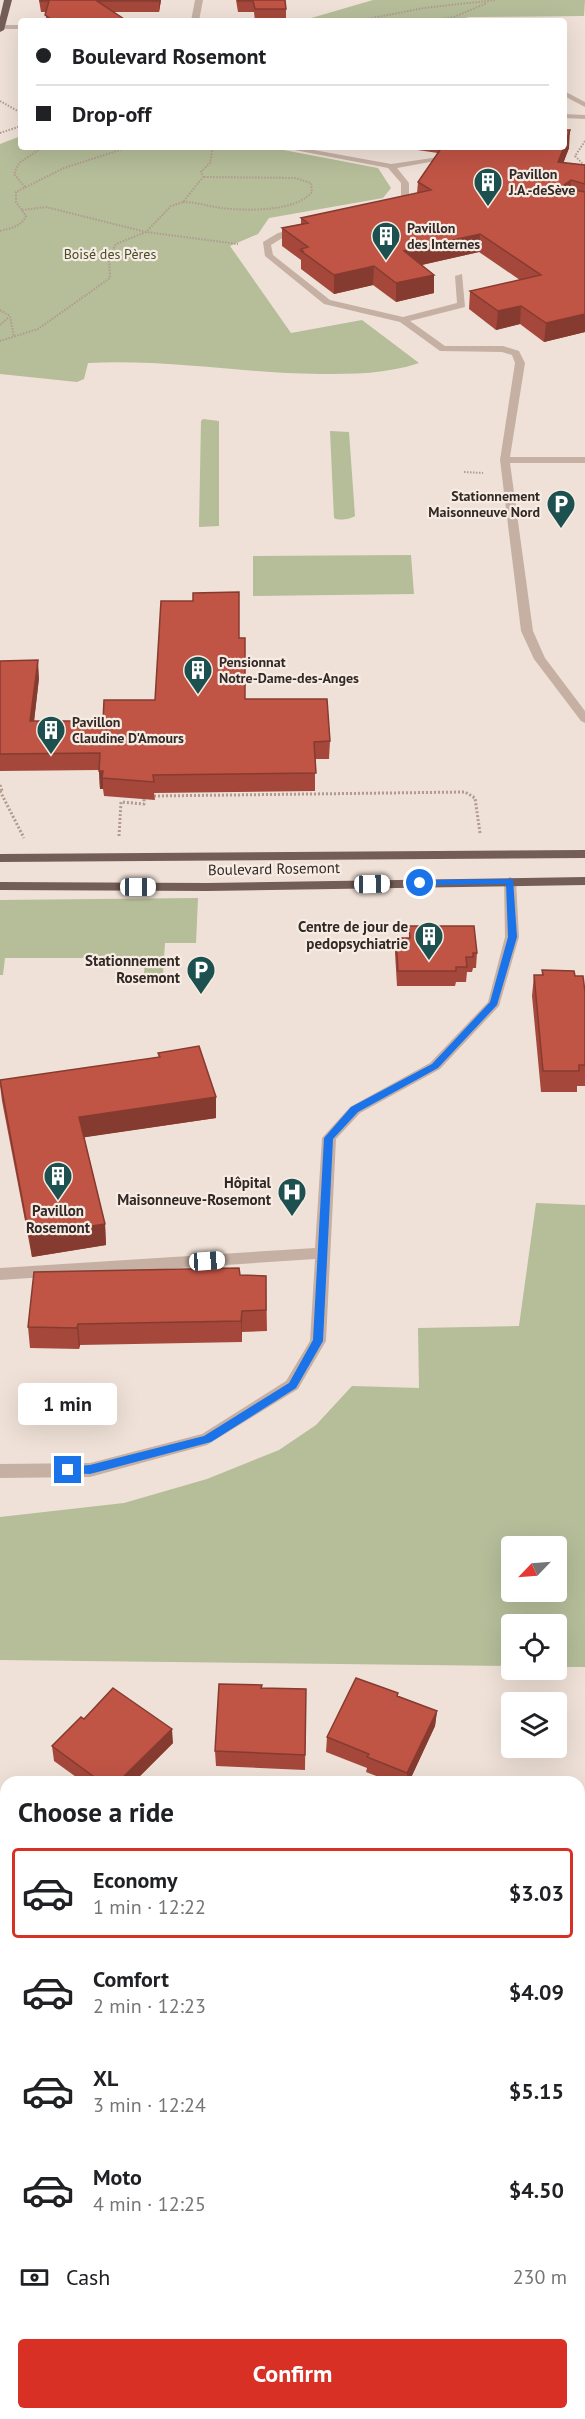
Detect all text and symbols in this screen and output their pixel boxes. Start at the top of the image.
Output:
text: Boulevard Rosemont [72,42,266,70]
text: Drop-off [72,100,151,128]
place label: Pavillon J.A.-deSève [508,165,575,199]
building icon: Pavillon J.A.-deSève [472,166,504,208]
place label: Pavillon des Internes [407,219,480,253]
building icon: Pavillon des Internes [370,220,402,262]
park label: Boisé des Pères [64,245,156,263]
place label: Stationnement Maisonneuve Nord [428,487,540,521]
parking icon: Stationnement Maisonneuve Nord [545,488,577,530]
place label: Pensionnat Notre-Dame-des-Anges [219,653,359,687]
building icon: Pensionnat Notre-Dame-des-Anges [182,654,214,696]
place label: Pavillon Claudine D'Amours [72,713,184,747]
building icon: Pavillon Claudine D'Amours [35,714,67,756]
street label: Boulevard Rosemont [208,858,340,879]
route start [406,869,433,896]
car [354,875,390,893]
car [120,878,156,896]
place label: Centre de jour de pedopsychiatrie [298,917,408,953]
building icon: Centre de jour de pedopsychiatrie [413,920,445,962]
place label: Stationnement Rosemont [85,951,181,987]
parking icon: Stationnement Rosemont [185,954,217,996]
building icon: Pavillon Rosemont [42,1160,74,1202]
place label: Hôpital Maisonneuve-Rosemont [117,1173,272,1209]
hospital icon: Hôpital Maisonneuve-Rosemont [276,1176,308,1218]
place label: Pavillon Rosemont [26,1201,91,1237]
car [188,1251,226,1271]
callout: 1 min [19,1383,118,1425]
text: 1 min [43,1391,92,1417]
route end [54,1456,81,1483]
north arrow [501,1536,567,1602]
map controls [501,1536,567,1758]
button: locate [501,1614,567,1680]
button: layers [501,1692,567,1758]
text: Choose a ride [18,1795,174,1829]
icon: car [21,1866,75,1920]
text: Economy [93,1866,177,1894]
text: $3.03 [509,1879,564,1907]
text: 1 min · 12:22 [93,1894,206,1920]
icon: car [21,1965,75,2019]
text: Comfort [93,1965,169,1993]
text: $4.09 [509,1978,564,2006]
text: 2 min · 12:23 [93,1993,206,2019]
icon: car [21,2064,75,2118]
text: XL [93,2064,118,2092]
text: $5.15 [509,2077,564,2105]
text: 3 min · 12:24 [93,2092,206,2118]
icon: car [21,2163,75,2217]
text: Moto [93,2163,142,2191]
text: $4.50 [509,2176,564,2204]
text: 4 min · 12:25 [93,2191,206,2217]
icon: cash [18,2261,51,2294]
text: Cash [66,2263,110,2291]
text: 230 m [513,2264,567,2290]
button: Confirm [18,2339,567,2408]

